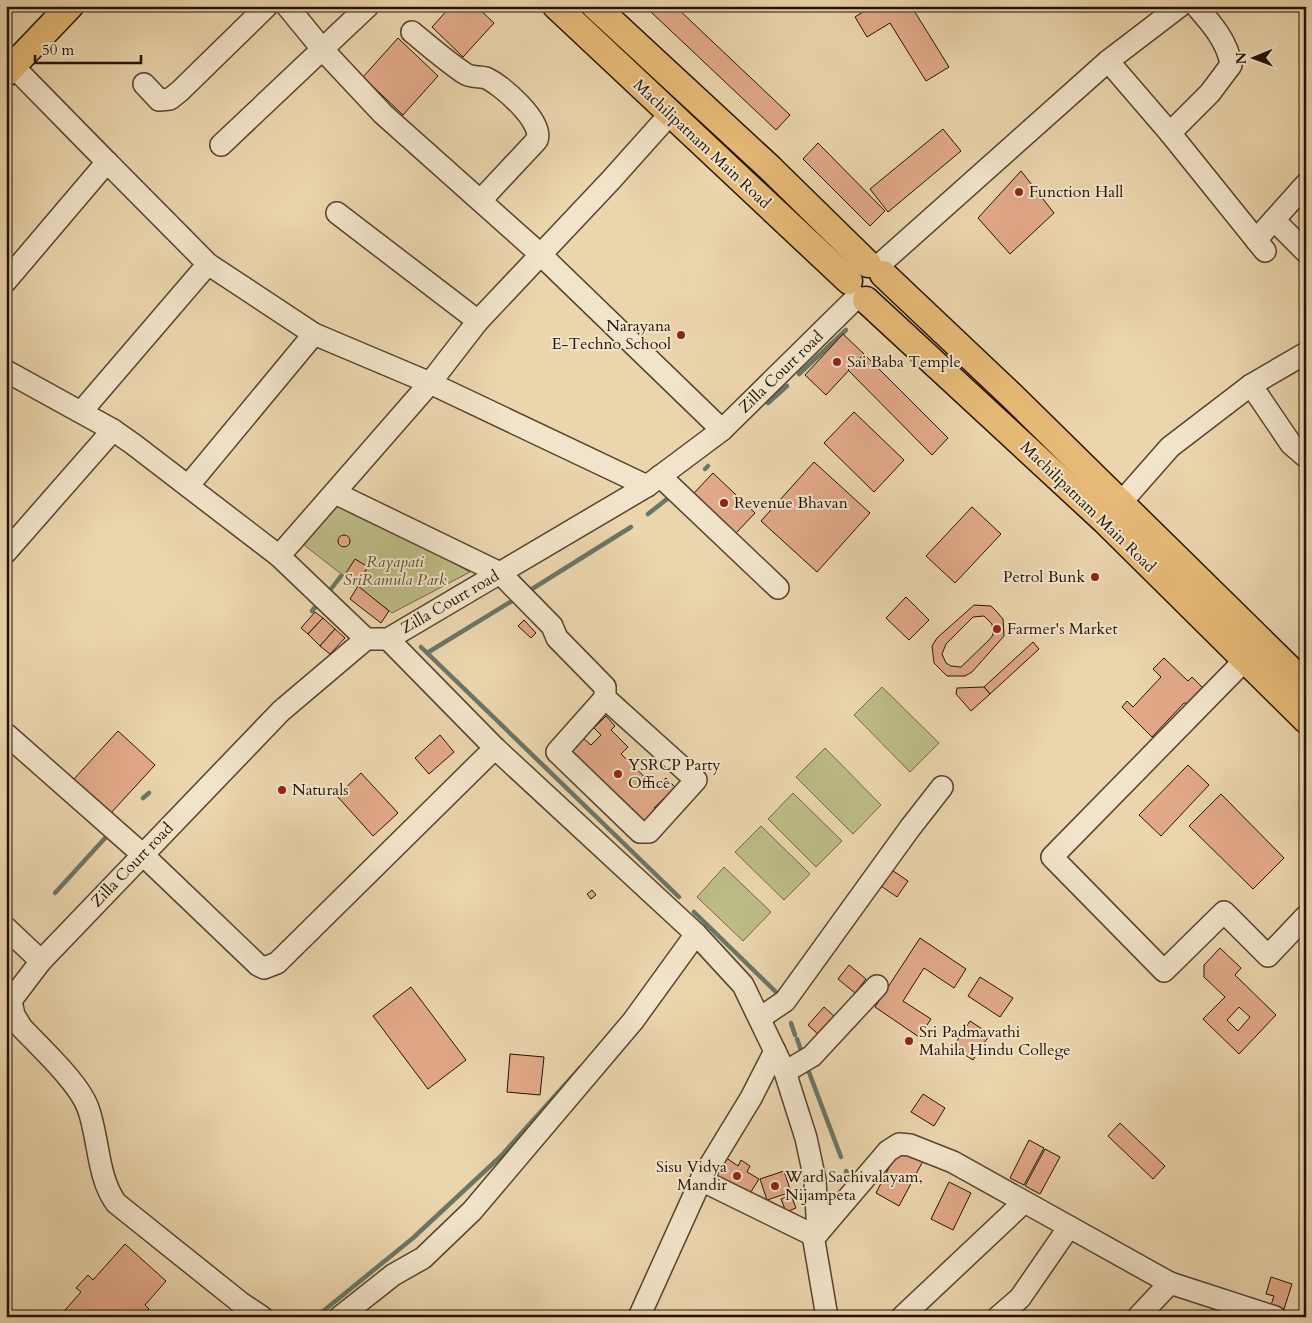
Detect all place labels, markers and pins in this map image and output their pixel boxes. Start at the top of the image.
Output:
place label: Function Hall [1029,181,1123,203]
marker: Function Hall [1013,186,1025,198]
place label: Narayana E-Techno School [551,315,671,355]
marker: Narayana E-Techno School [675,329,687,341]
place label: Sai Baba Temple [847,351,961,373]
marker: Sai Baba Temple [831,356,843,368]
place label: Revenue Bhavan [734,492,848,514]
marker: Revenue Bhavan [718,497,730,509]
place label: Petrol Bunk [1003,566,1085,588]
marker: Petrol Bunk [1089,571,1101,583]
place label: Farmer's Market [1007,618,1117,640]
marker: Farmer's Market [991,623,1003,635]
place label: YSRCP Party Office [628,754,721,794]
marker: YSRCP Party Office [612,768,624,780]
place label: Naturals [292,779,349,801]
marker: Naturals [276,784,288,796]
place label: Sri Padmavathi Mahila Hindu College [919,1021,1071,1061]
marker: Sri Padmavathi Mahila Hindu College [903,1035,915,1047]
place label: Sisu Vidya Mandir [656,1156,727,1196]
place label: Ward Sachivalayam, Nijampeta [784,1166,923,1206]
marker: Sisu Vidya Mandir [731,1170,743,1182]
marker: Ward Sachivalayam, Nijampeta [769,1180,781,1192]

